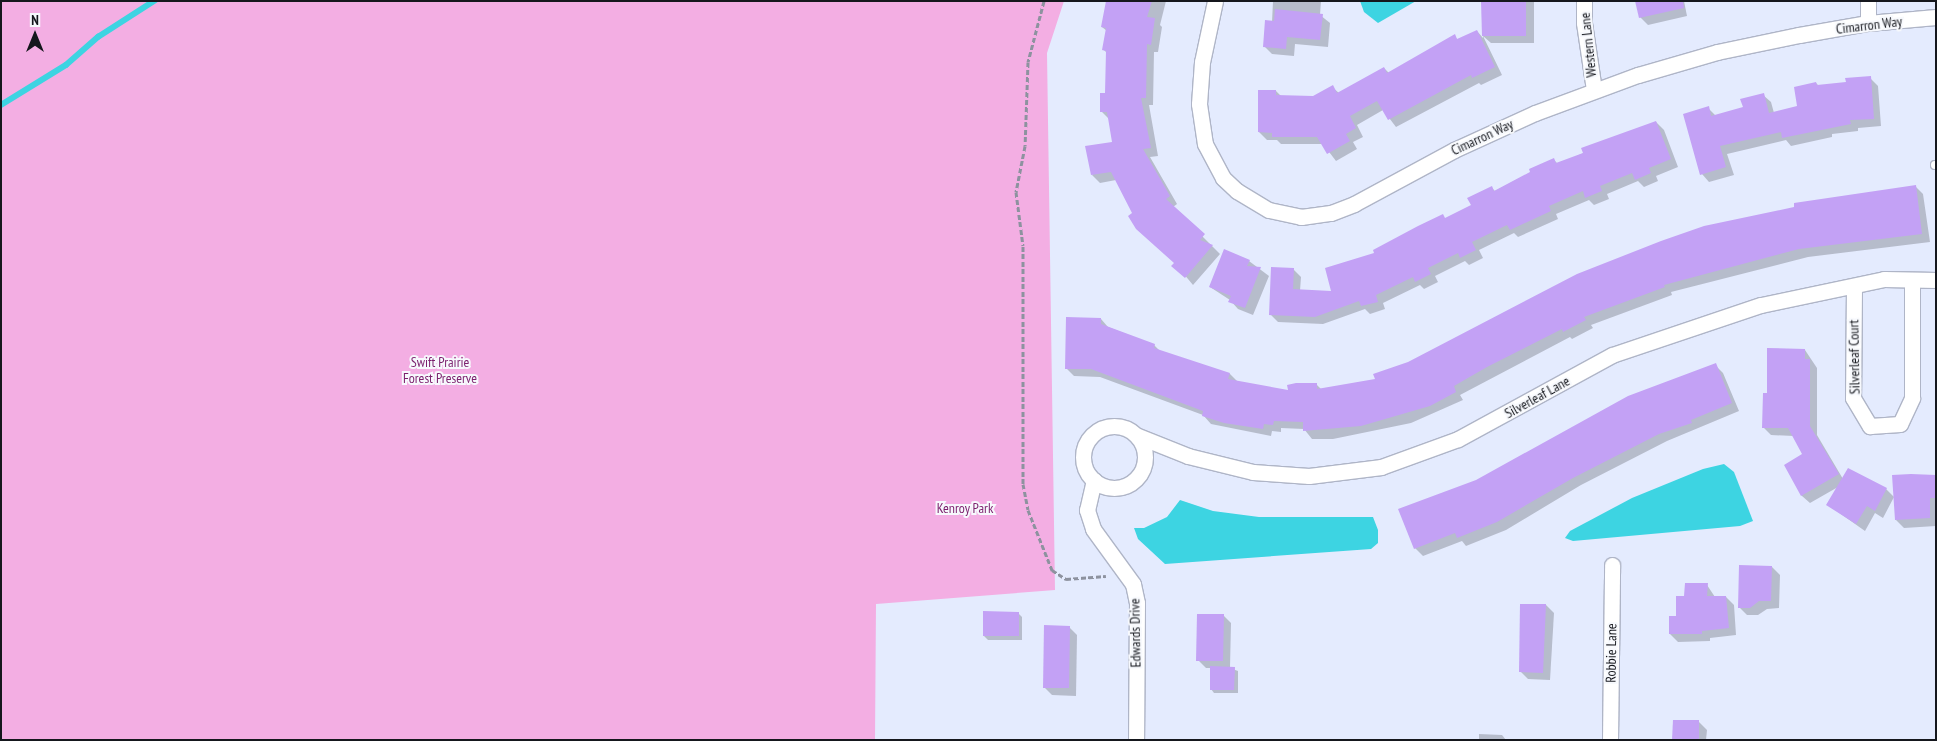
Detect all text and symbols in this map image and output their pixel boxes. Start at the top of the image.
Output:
north arrow [10,10,60,60]
text: N [31,11,39,29]
street label: Western Lane [1576,12,1600,78]
street label: Cimarron Way [1835,13,1903,37]
street label: Cimarron Way [1448,115,1516,159]
street label: Silverleaf Court [1845,320,1863,394]
park label: Swift Prairie Forest Preserve [403,354,477,387]
street label: Silverleaf Lane [1502,372,1572,422]
park label: Kenroy Park [936,500,994,516]
street label: Edwards Drive [1126,598,1144,668]
street label: Robbie Lane [1602,623,1620,683]

